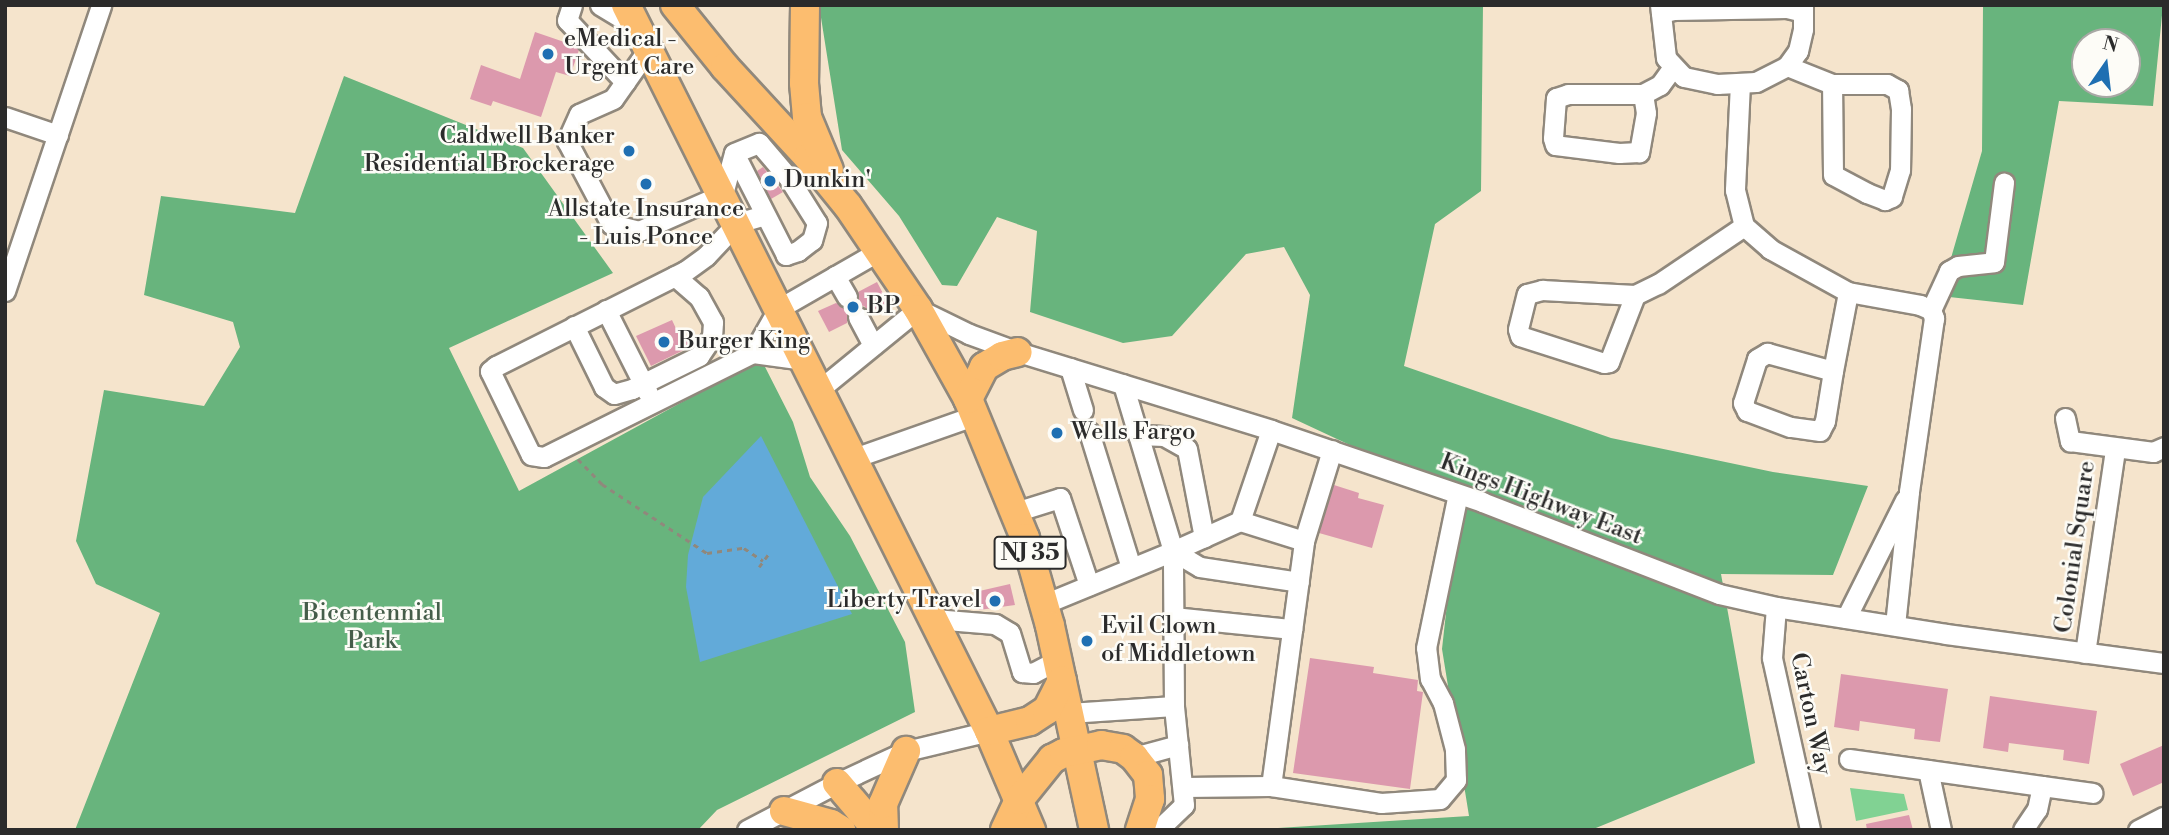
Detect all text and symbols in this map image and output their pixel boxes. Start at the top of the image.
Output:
place label: eMedical - Urgent Care [564,26,694,82]
north arrow [2071,28,2141,98]
text: N [2100,31,2121,58]
marker: eMedical - Urgent Care [538,44,558,64]
place label: Caldwell Banker Residential Brockerage [364,123,615,179]
marker: Caldwell Banker Residential Brockerage [621,143,637,159]
place label: Dunkin' [784,167,871,195]
marker: Dunkin' [762,173,778,189]
marker: Allstate Insurance - Luis Ponce [638,176,654,192]
place label: Allstate Insurance - Luis Ponce [548,196,744,252]
place label: BP [867,293,900,321]
marker: BP [845,299,861,315]
place label: Burger King [678,328,810,356]
marker: Burger King [656,334,672,350]
place label: Wells Fargo [1071,419,1196,447]
marker: Wells Fargo [1049,425,1065,441]
street label: Kings Highway East [1436,448,1646,552]
street label: Colonial Square [2050,459,2102,635]
road number: NJ 35 [993,534,1067,572]
place label: Liberty Travel [826,587,981,615]
marker: Liberty Travel [987,593,1003,609]
park label: Bicentennial Park [302,600,442,656]
place label: Evil Clown of Middletown [1101,613,1255,669]
marker: Evil Clown of Middletown [1079,633,1095,649]
street label: Carton Way [1783,650,1837,778]

